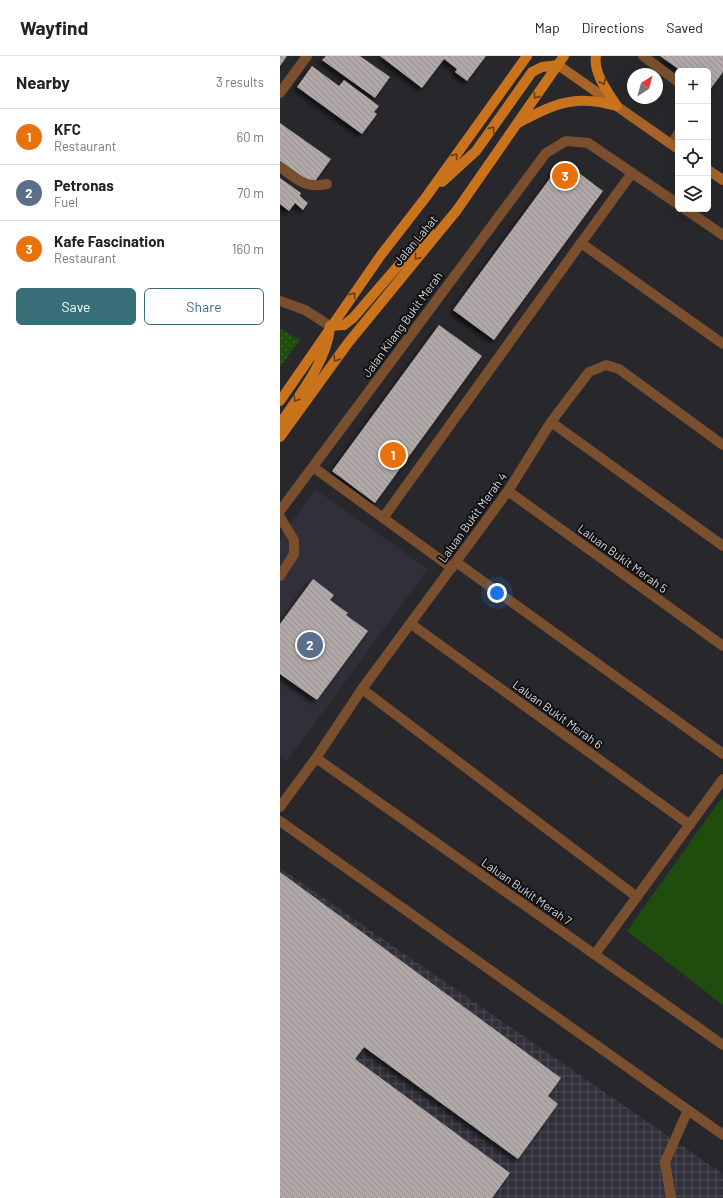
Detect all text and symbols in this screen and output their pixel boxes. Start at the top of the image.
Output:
text: Wayfind [20,16,88,39]
text: Map [535,19,560,36]
text: Directions [582,19,644,36]
text: Saved [666,19,703,36]
north arrow [627,68,663,104]
map controls [675,68,711,212]
button: + [675,68,711,104]
text: Nearby [16,72,70,92]
text: 3 results [216,74,264,90]
one-way arrow [598,78,606,85]
one-way arrow [534,92,541,99]
button: − [675,104,711,140]
text: KFC [54,120,81,138]
one-way arrow [487,126,494,133]
text: 1 [27,129,31,145]
text: 60 m [237,129,264,145]
text: Restaurant [54,138,116,154]
button: locate [675,140,711,176]
one-way arrow [450,154,457,161]
pin: 3 [552,161,578,191]
text: Petronas [54,176,114,194]
button: layers [675,176,711,212]
text: 2 [25,185,33,201]
text: 70 m [237,185,264,201]
text: Fuel [54,194,78,210]
street label: Jalan Lahat [390,212,440,268]
text: Kafe Fascination [54,232,165,250]
text: 3 [25,241,33,257]
text: 160 m [232,241,264,257]
text: Restaurant [54,250,116,266]
one-way arrow [415,253,422,260]
street label: Jalan Kilang Bukit Merah [359,269,445,379]
button: Save [16,288,136,325]
button: Share [144,288,264,325]
one-way arrow [348,292,355,299]
one-way arrow [334,355,341,362]
one-way arrow [294,395,301,402]
pin: 1 [380,440,406,470]
street label: Laluan Bukit Merah 4 [435,469,509,565]
street label: Laluan Bukit Merah 5 [575,521,671,595]
your location [487,583,507,603]
pin: 2 [297,630,323,660]
street label: Laluan Bukit Merah 6 [510,677,606,751]
street label: Laluan Bukit Merah 7 [479,855,575,928]

